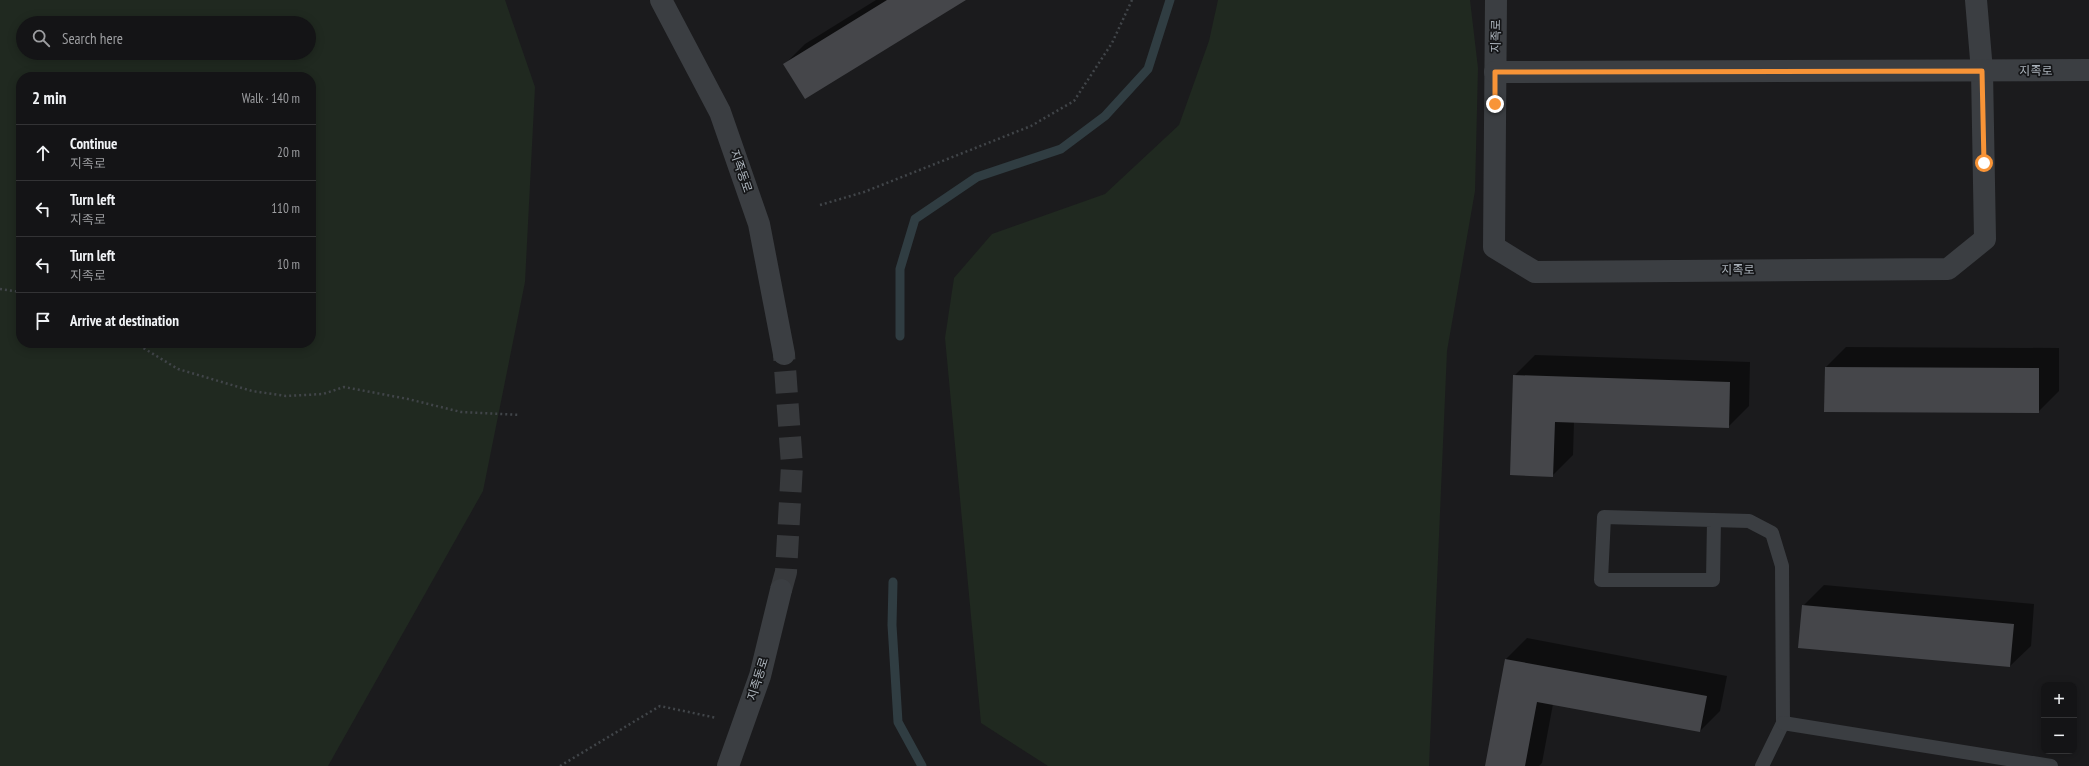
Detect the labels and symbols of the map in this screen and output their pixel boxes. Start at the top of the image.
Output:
street label: 지족로 [1488,19,1503,53]
street label: 지족로 [2019,63,2053,78]
route end [1486,95,1504,113]
street label: 지족동로 [727,148,756,194]
route start [1975,154,1993,172]
street label: 지족로 [1721,262,1755,277]
street label: 지족동로 [744,656,771,702]

